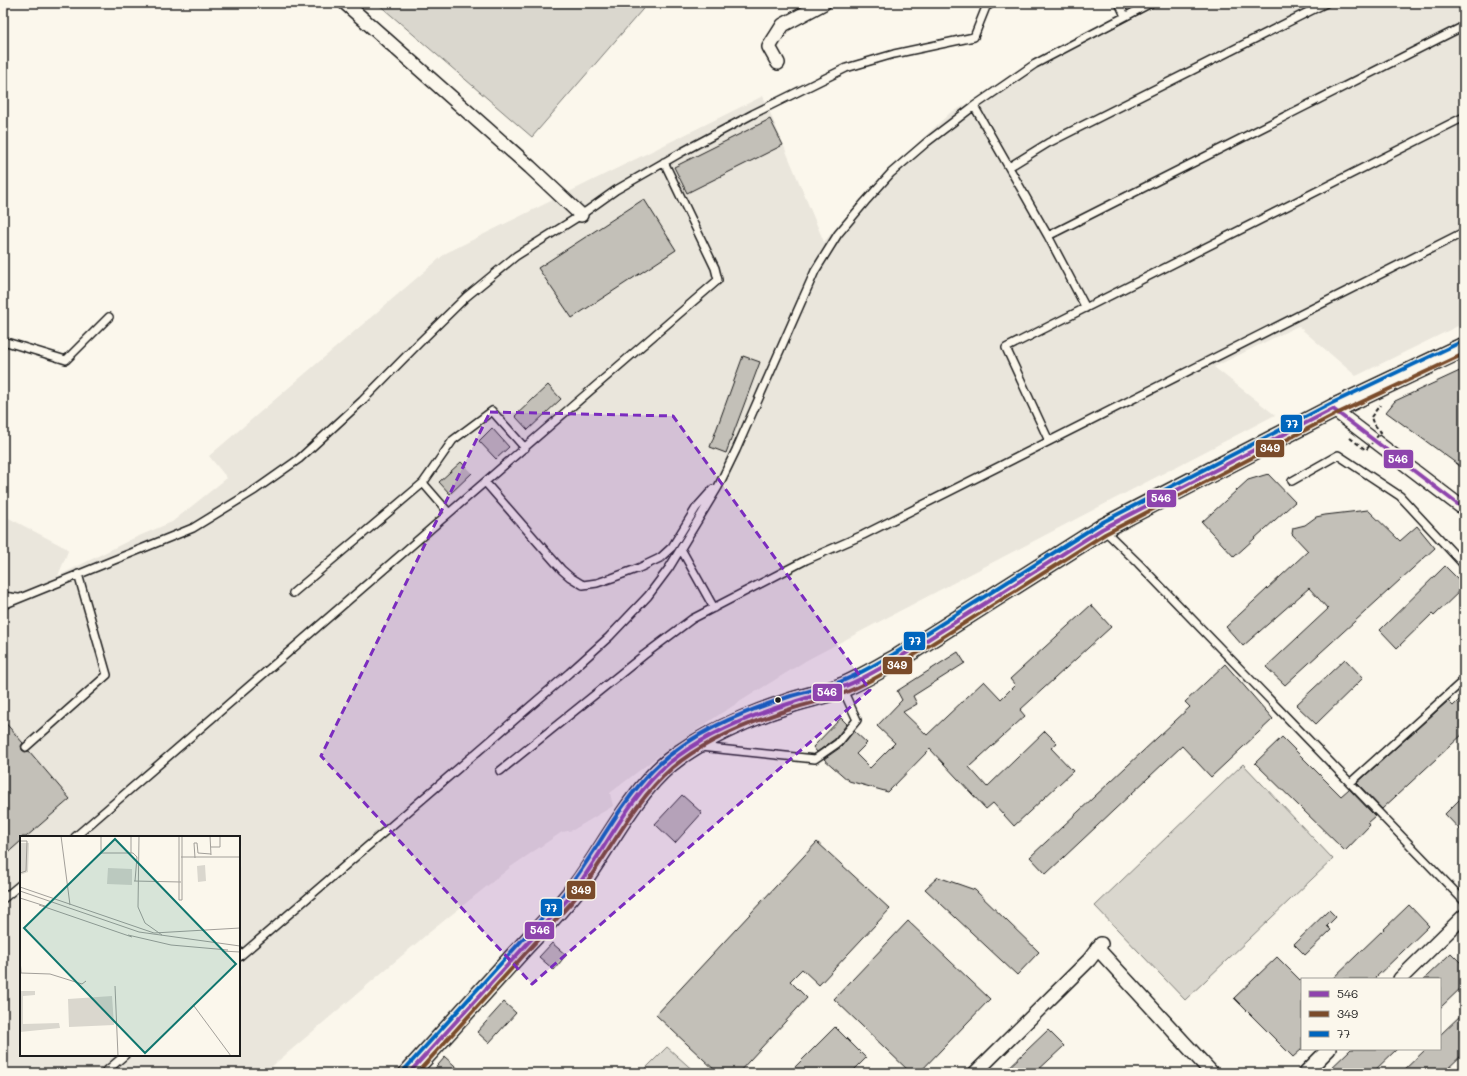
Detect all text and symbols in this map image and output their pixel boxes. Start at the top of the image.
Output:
line badge: 77 [1280,414,1303,433]
text: 77 [1286,416,1298,431]
line badge: 349 [1255,439,1285,458]
text: 349 [1260,440,1280,455]
line badge: 546 [1383,449,1414,469]
text: 546 [1388,451,1408,466]
line badge: 546 [1146,489,1177,508]
text: 546 [1151,490,1171,505]
line badge: 77 [903,631,926,651]
text: 77 [909,633,921,648]
line badge: 349 [882,656,913,675]
text: 349 [887,657,907,672]
line badge: 546 [812,683,843,702]
text: 546 [817,684,837,699]
unlabelled marker [773,695,783,705]
inset map [20,836,240,1056]
line badge: 349 [566,880,596,900]
text: 349 [571,882,591,897]
line badge: 77 [540,898,563,917]
text: 77 [545,900,557,915]
line badge: 546 [524,921,555,940]
text: 546 [530,922,550,937]
legend [1301,978,1441,1050]
text: 546 [1337,985,1358,1001]
text: 349 [1337,1005,1358,1021]
text: 77 [1337,1025,1351,1041]

